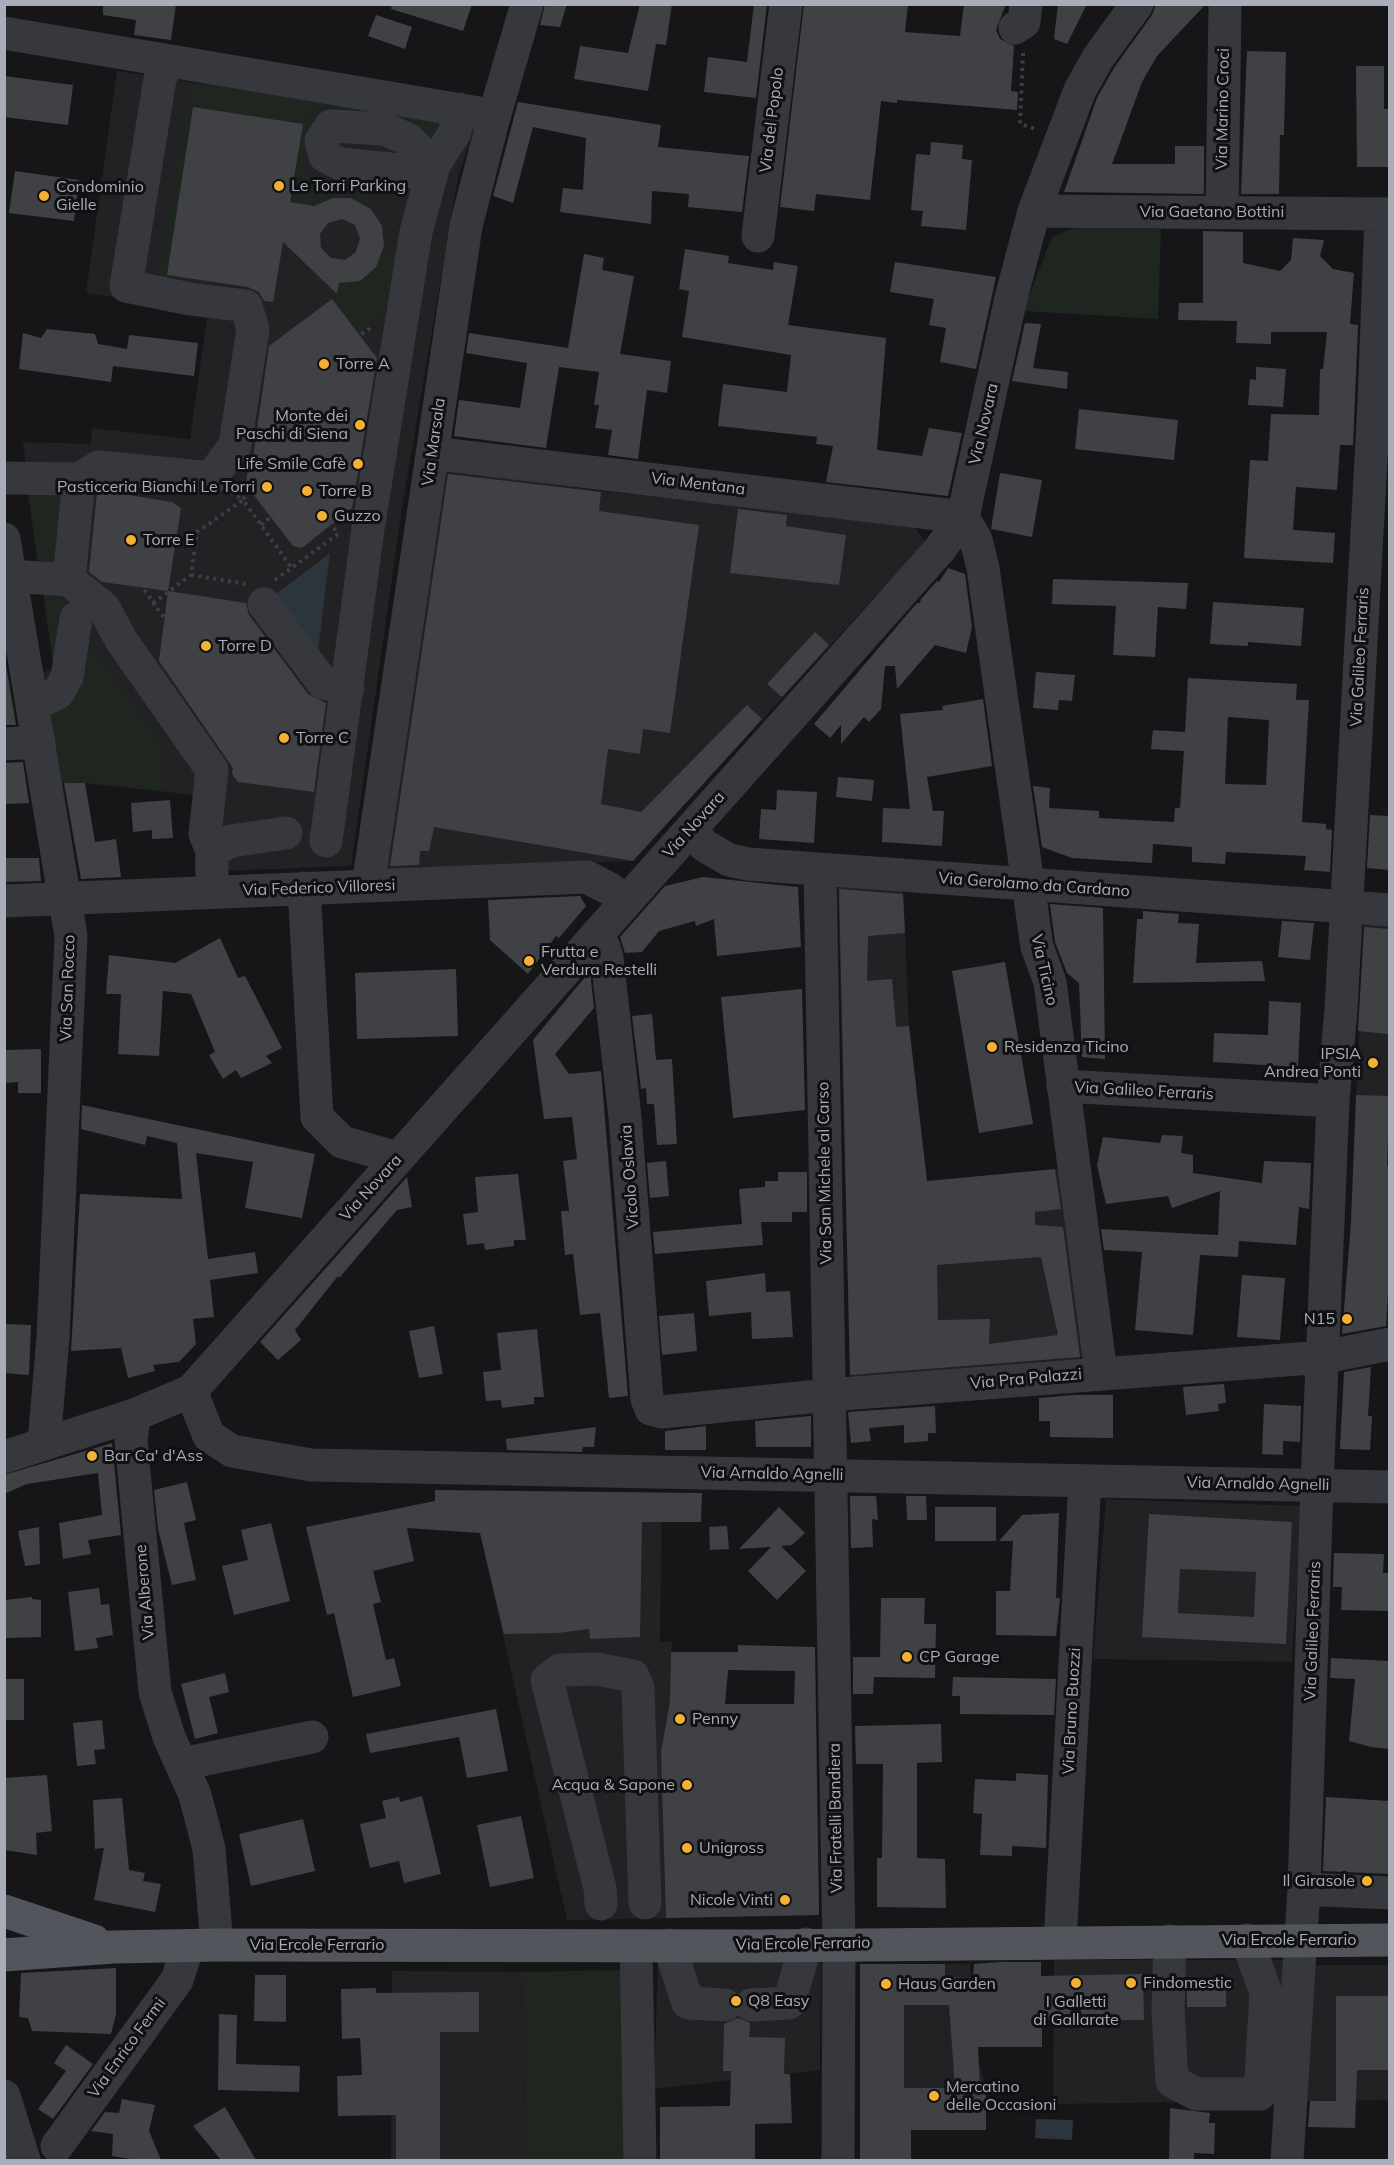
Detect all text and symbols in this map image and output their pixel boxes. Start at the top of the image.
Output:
street label: Via Marino Croci [1212,48,1234,170]
street label: Via del Popolo [756,66,788,174]
place label: Le Torri Parking [291,176,406,196]
place label: Condominio Gielle [56,177,144,215]
marker: Le Torri Parking [272,179,286,193]
marker: Condominio Gielle [37,189,51,203]
street label: Via Gaetano Bottini [1140,202,1284,222]
place label: Torre A [336,354,390,374]
marker: Torre A [317,357,331,371]
street label: Via Novara [965,381,1003,467]
street label: Via Marsala [418,397,450,487]
place label: Monte dei Paschi di Siena [236,406,348,444]
marker: Monte dei Paschi di Siena [353,418,367,432]
place label: Life Smile Cafè [237,454,346,474]
marker: Life Smile Cafè [351,457,365,471]
street label: Via Mentana [650,469,746,499]
place label: Pasticceria Bianchi Le Torri [57,477,255,497]
marker: Pasticceria Bianchi Le Torri [260,480,274,494]
place label: Torre B [319,481,372,501]
marker: Torre B [300,484,314,498]
place label: Guzzo [334,506,381,526]
marker: Guzzo [315,509,329,523]
place label: Torre E [143,530,194,550]
marker: Torre E [124,533,138,547]
street label: Via Galileo Ferraris [1347,587,1373,727]
place label: Torre D [218,636,272,656]
marker: Torre D [199,639,213,653]
place label: Torre C [296,728,349,748]
marker: Torre C [277,731,291,745]
street label: Via Novara [659,788,729,862]
street label: Via Gerolamo da Cardano [938,869,1130,901]
street label: Via Federico Villoresi [242,876,396,900]
street label: Via Ticino [1026,933,1062,1007]
street label: Via San Rocco [57,934,79,1042]
place label: Frutta e Verdura Restelli [541,942,657,980]
marker: Frutta e Verdura Restelli [522,954,536,968]
place label: Residenza Ticino [1004,1037,1129,1057]
marker: Residenza Ticino [985,1040,999,1054]
place label: IPSIA Andrea Ponti [1264,1044,1361,1082]
marker: IPSIA Andrea Ponti [1366,1056,1380,1070]
street label: Via Galileo Ferraris [1074,1078,1214,1104]
street label: Via San Michele al Carso [814,1081,836,1265]
street label: Vicolo Oslavia [617,1124,643,1230]
street label: Via Novara [336,1151,406,1225]
place label: N15 [1304,1309,1335,1329]
marker: N15 [1340,1312,1354,1326]
street label: Via Pra Palazzi [969,1365,1083,1393]
place label: Bar Ca' d'Ass [104,1446,203,1466]
marker: Bar Ca' d'Ass [85,1449,99,1463]
street label: Via Arnaldo Agnelli [700,1463,844,1485]
street label: Via Arnaldo Agnelli [1186,1473,1330,1495]
street label: Via Alberone [131,1544,159,1640]
street label: Via Galileo Ferraris [1301,1561,1325,1701]
place label: CP Garage [919,1647,1000,1667]
street label: Via Bruno Buozzi [1059,1647,1085,1775]
marker: CP Garage [900,1650,914,1664]
place label: Penny [692,1709,738,1729]
marker: Penny [673,1712,687,1726]
street label: Via Fratelli Bandiera [825,1743,847,1893]
place label: Acqua & Sapone [552,1775,675,1795]
marker: Acqua & Sapone [680,1778,694,1792]
place label: Unigross [699,1838,764,1858]
marker: Unigross [680,1841,694,1855]
place label: Il Girasole [1282,1871,1355,1891]
marker: Il Girasole [1360,1874,1374,1888]
place label: Nicole Vinti [690,1890,773,1910]
marker: Nicole Vinti [778,1893,792,1907]
street label: Via Ercole Ferrario [1222,1930,1356,1950]
street label: Via Ercole Ferrario [735,1933,871,1955]
street label: Via Ercole Ferrario [250,1935,384,1955]
place label: Findomestic [1143,1973,1232,1993]
place label: Haus Garden [898,1974,996,1994]
marker: I Galletti di Gallarate [1069,1976,1083,1990]
marker: Findomestic [1124,1976,1138,1990]
marker: Haus Garden [879,1977,893,1991]
place label: Q8 Easy [748,1991,809,2011]
place label: I Galletti di Gallarate [1033,1992,1119,2030]
street label: Via Enrico Fermi [84,1994,170,2102]
marker: Q8 Easy [729,1994,743,2008]
place label: Mercatino delle Occasioni [946,2077,1056,2115]
marker: Mercatino delle Occasioni [927,2089,941,2103]

